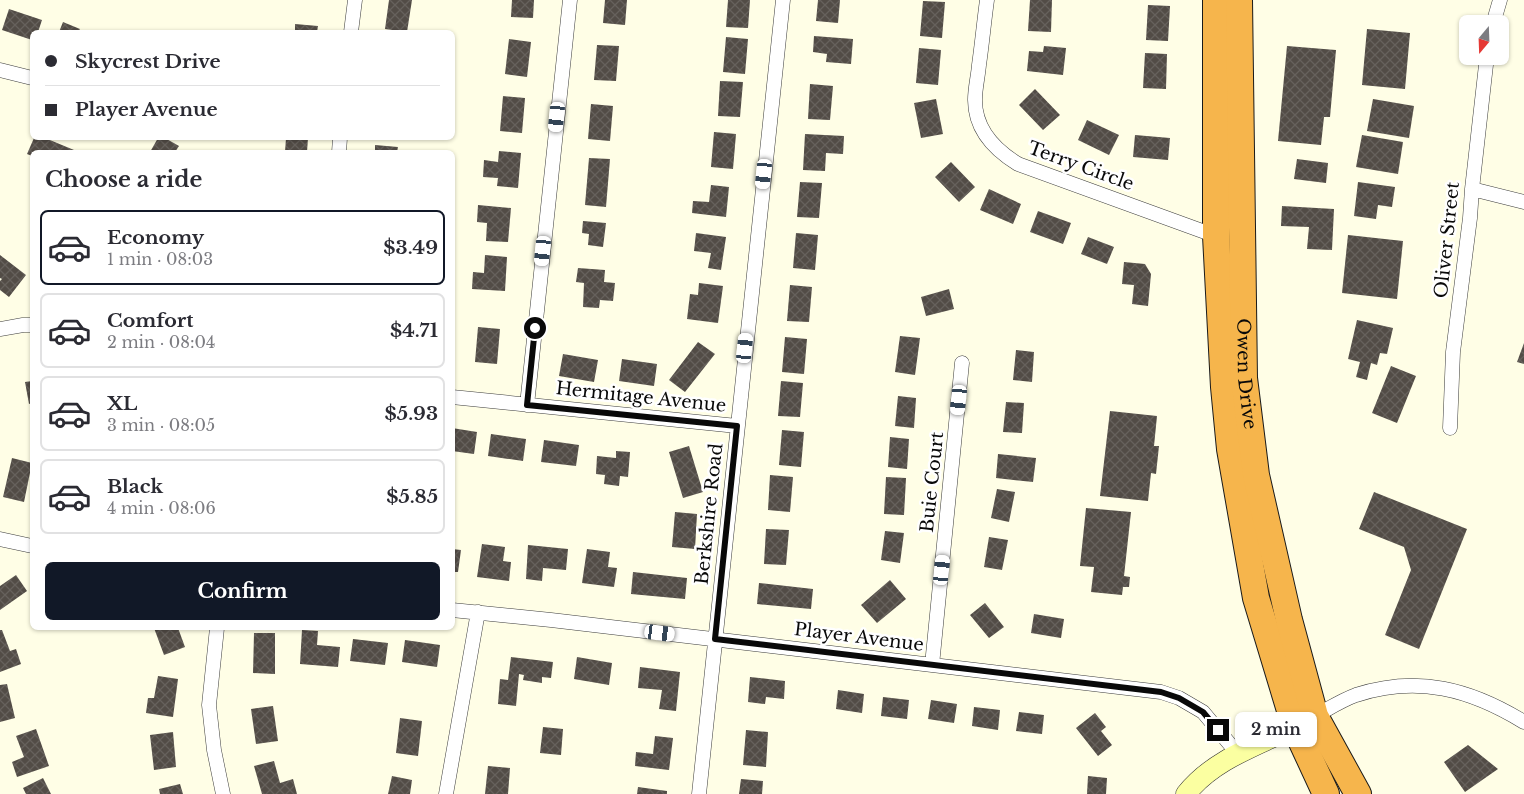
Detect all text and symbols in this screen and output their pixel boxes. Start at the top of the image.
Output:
north arrow [1459,15,1509,65]
map controls [1459,15,1509,65]
text: Skycrest Drive [75,50,221,73]
text: Player Avenue [75,98,218,121]
car [547,101,566,133]
street label: Terry Circle [1025,137,1137,195]
car [754,158,773,190]
text: Choose a ride [45,166,202,193]
street label: Oliver Street [1430,180,1464,299]
icon: car [47,225,92,270]
text: Economy [107,226,204,249]
car [533,235,552,267]
text: $3.49 [383,236,438,259]
text: 1 min · 08:03 [107,249,213,269]
icon: car [47,308,92,353]
text: Comfort [107,309,194,332]
route start [524,317,546,339]
street label: Owen Drive [1232,318,1261,431]
text: $4.71 [390,319,438,342]
text: 2 min · 08:04 [107,332,215,352]
car [735,332,754,364]
street label: Hermitage Avenue [555,377,727,417]
car [949,384,968,416]
icon: car [47,391,92,436]
text: XL [107,392,137,415]
text: $5.93 [385,402,438,425]
text: 3 min · 08:05 [107,415,215,435]
street label: Buie Court [916,430,948,533]
street label: Berkshire Road [691,442,727,586]
icon: car [47,474,92,519]
text: Black [107,475,163,498]
text: $5.85 [386,485,438,508]
text: 4 min · 08:06 [107,498,216,518]
car [932,554,951,586]
button: Confirm [45,562,440,620]
street label: Player Avenue [793,618,925,656]
car [644,624,675,642]
callout: 2 min [1236,712,1318,748]
route end [1207,719,1229,741]
text: 2 min [1251,719,1301,739]

